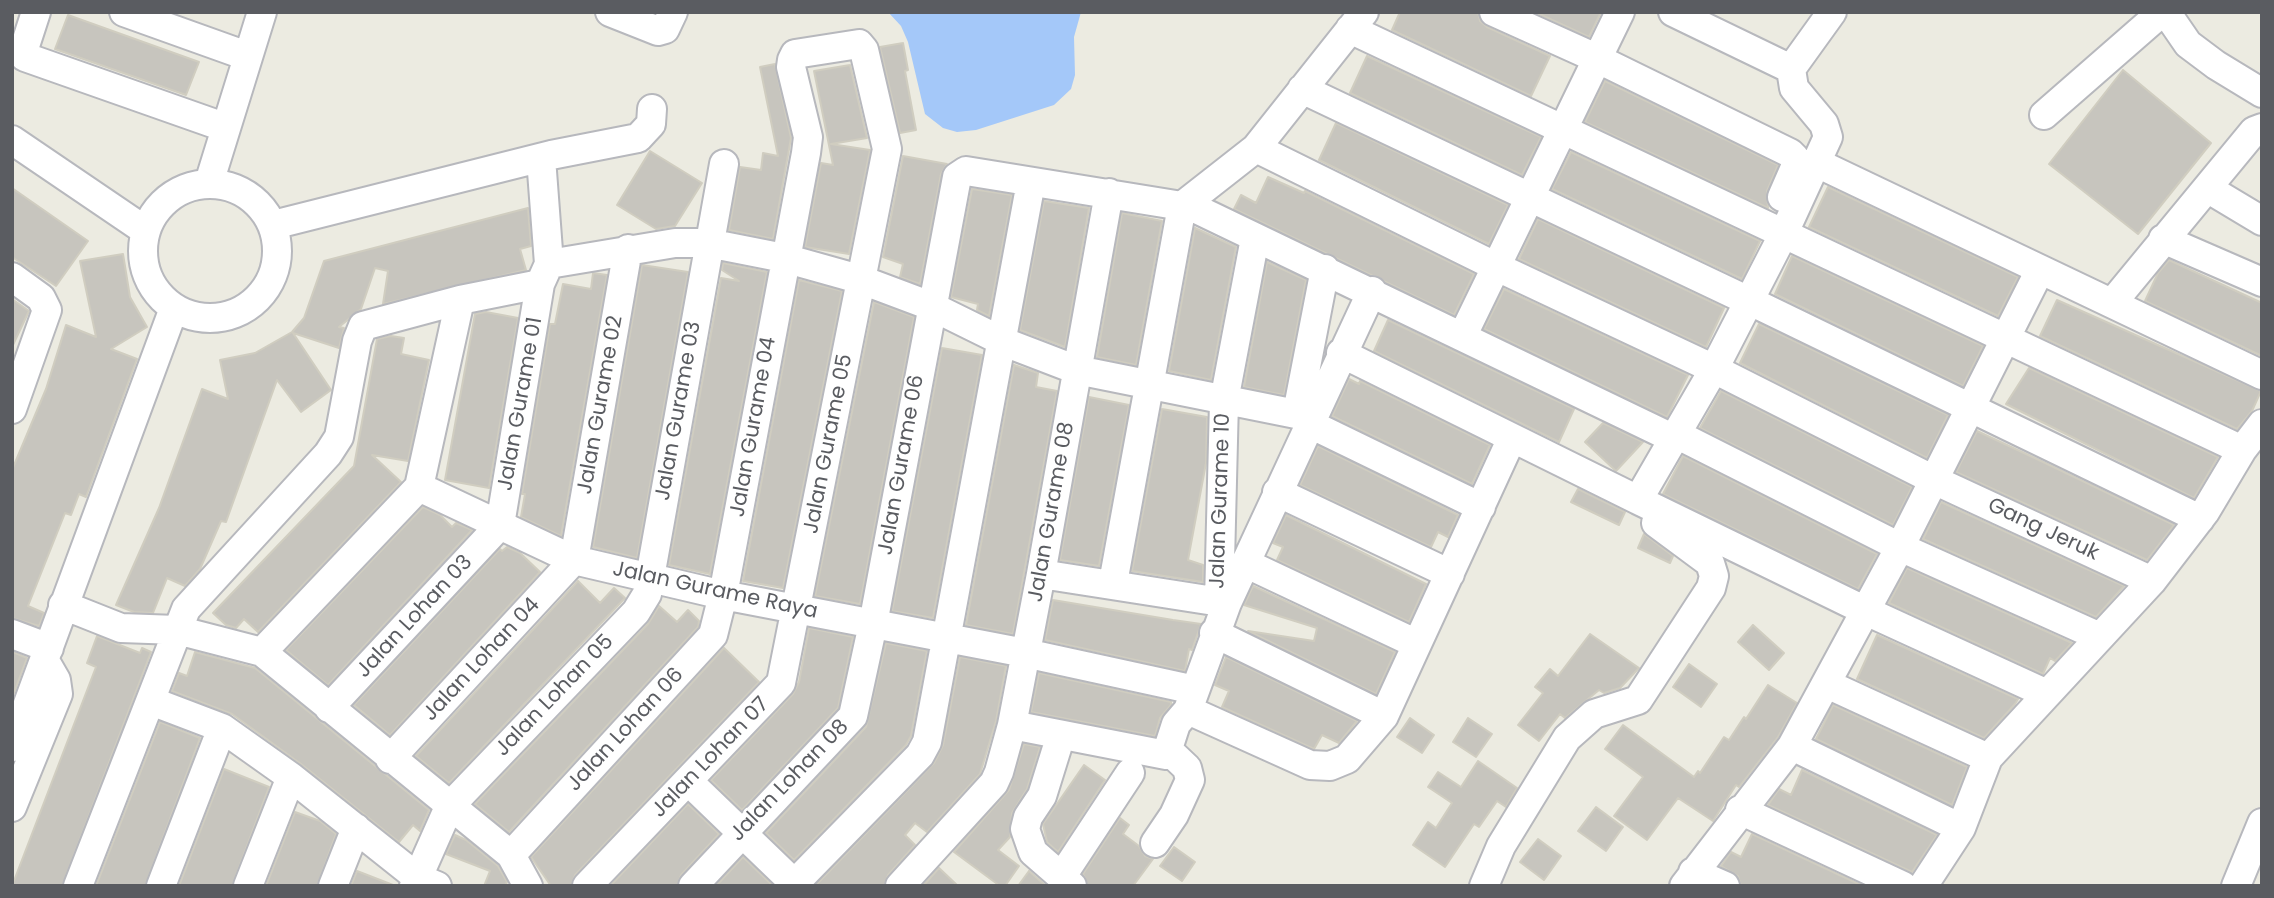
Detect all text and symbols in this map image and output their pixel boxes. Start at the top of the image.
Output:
street label: Jalan Gurame 02 [573,314,629,496]
street label: Jalan Gurame 01 [493,315,549,493]
street label: Jalan Gurame 03 [651,320,707,502]
street label: Jalan Gurame 04 [726,335,782,519]
street label: Jalan Gurame 05 [799,352,859,536]
street label: Jalan Gurame 06 [874,373,930,557]
street label: Jalan Gurame 10 [1205,413,1237,589]
street label: Jalan Gurame 08 [1024,420,1080,604]
street label: Gang Jeruk [1983,493,2103,567]
street label: Jalan Lohan 03 [352,550,478,684]
street label: Jalan Gurame Raya [610,557,820,625]
street label: Jalan Lohan 04 [418,593,546,727]
street label: Jalan Lohan 05 [491,630,619,762]
street label: Jalan Lohan 06 [562,663,690,797]
street label: Jalan Lohan 07 [647,693,775,823]
street label: Jalan Lohan 08 [726,715,854,847]

